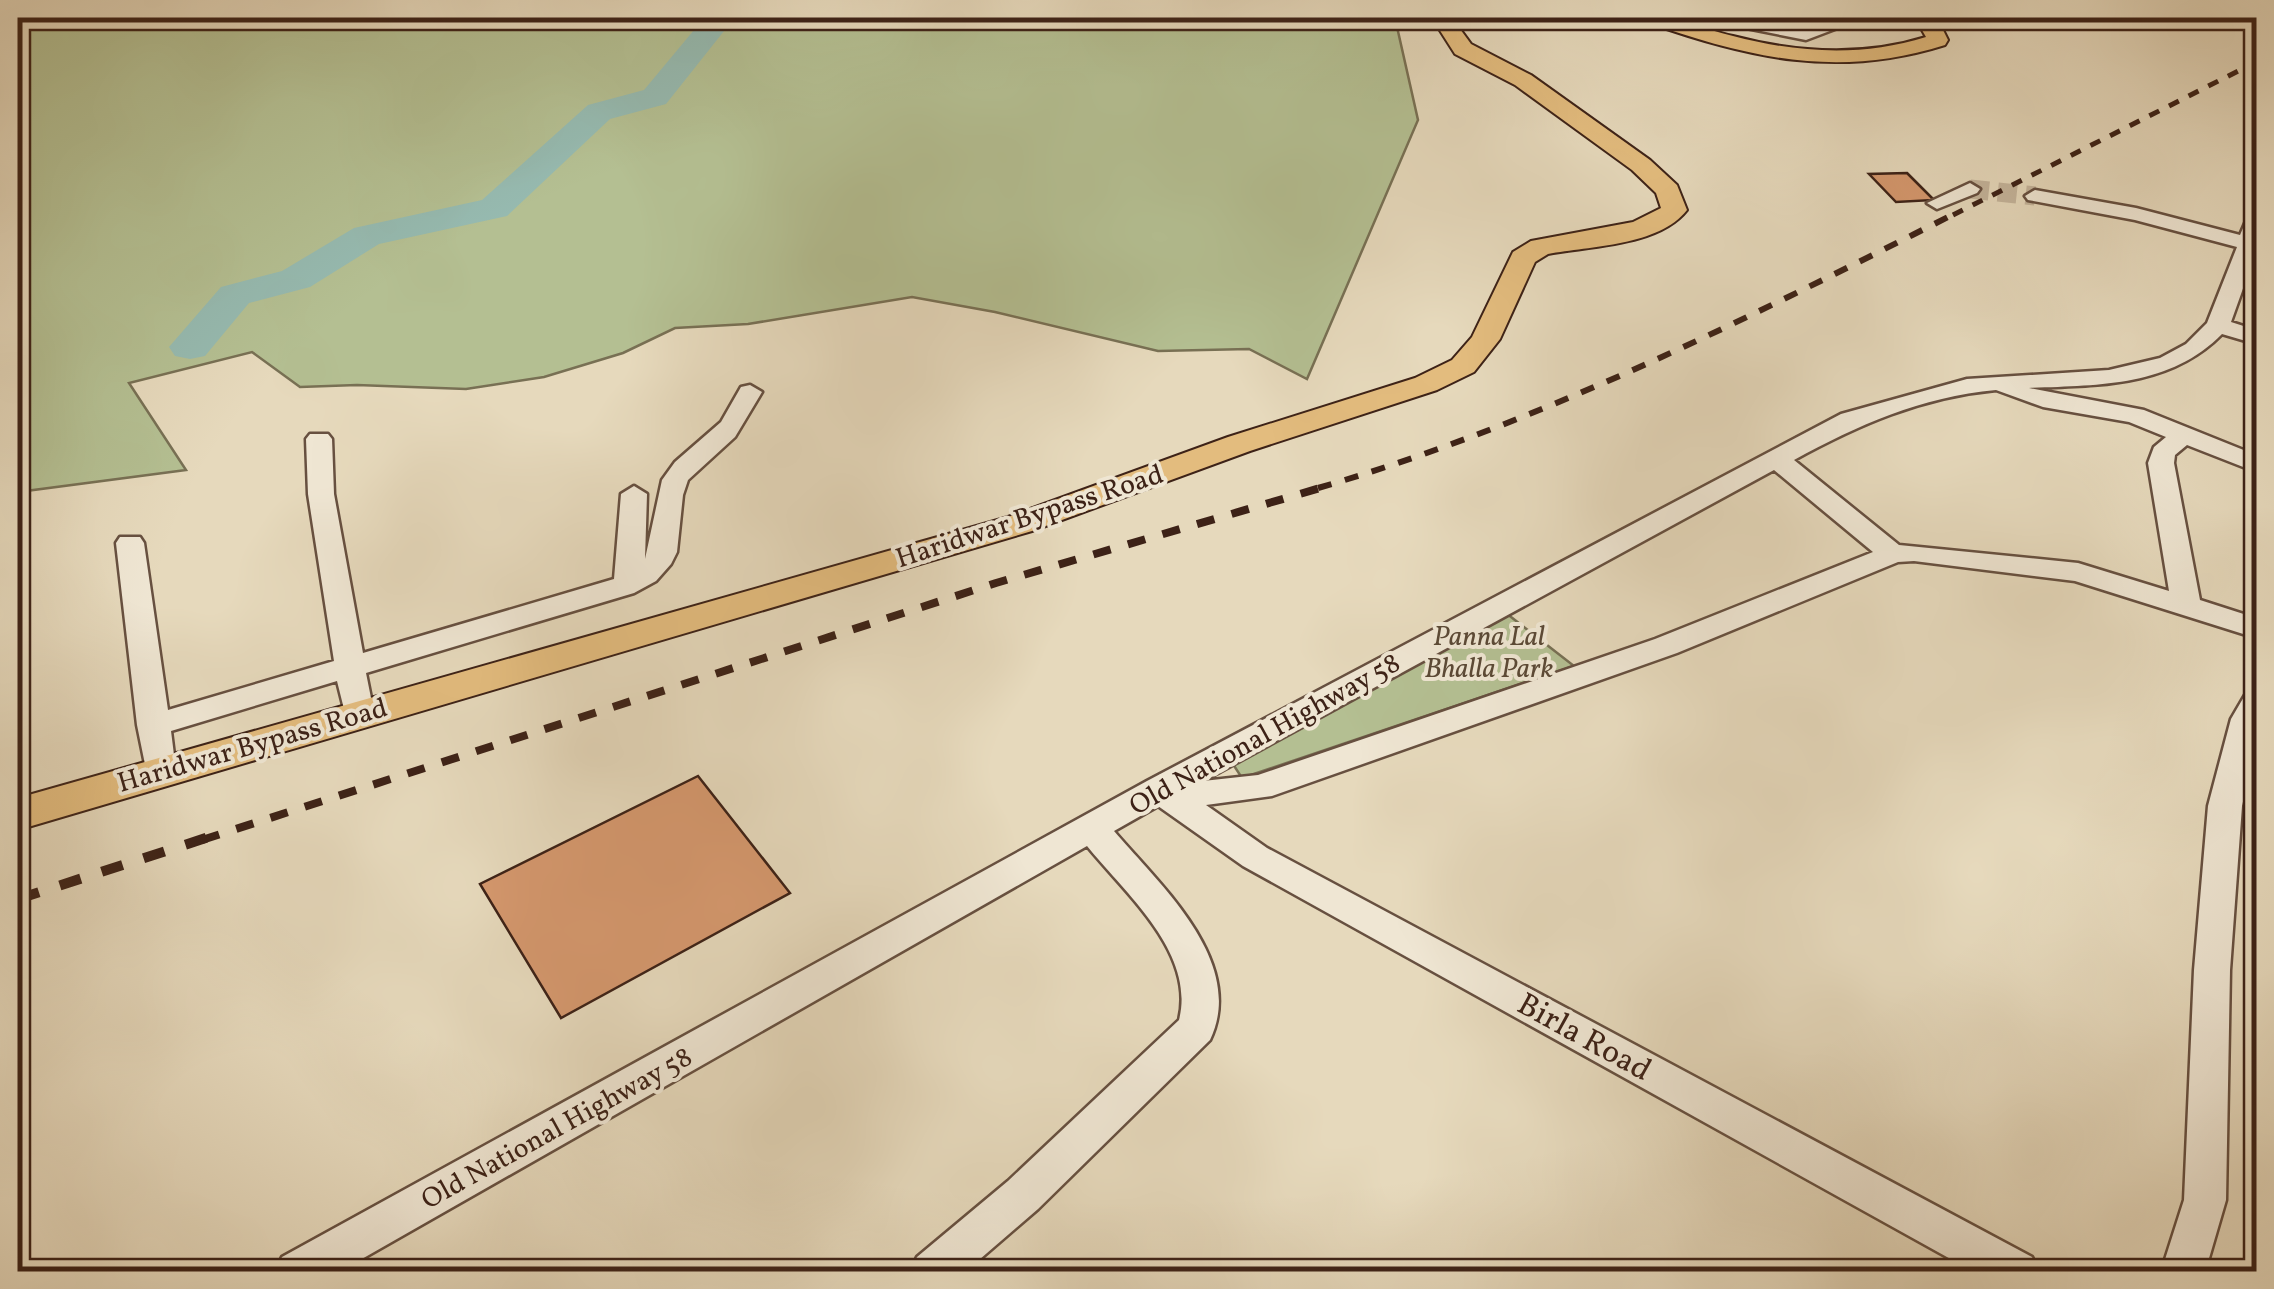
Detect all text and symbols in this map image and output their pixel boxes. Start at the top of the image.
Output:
street label: Haridwar Bypass Road [891,456,1169,579]
park label: Panna Lal Bhalla Park [1425,618,1553,689]
street label: Old National Highway 58 [1123,644,1408,826]
street label: Haridwar Bypass Road [113,689,392,804]
street label: Birla Road [1509,984,1659,1094]
street label: Old National Highway 58 [415,1038,700,1220]

